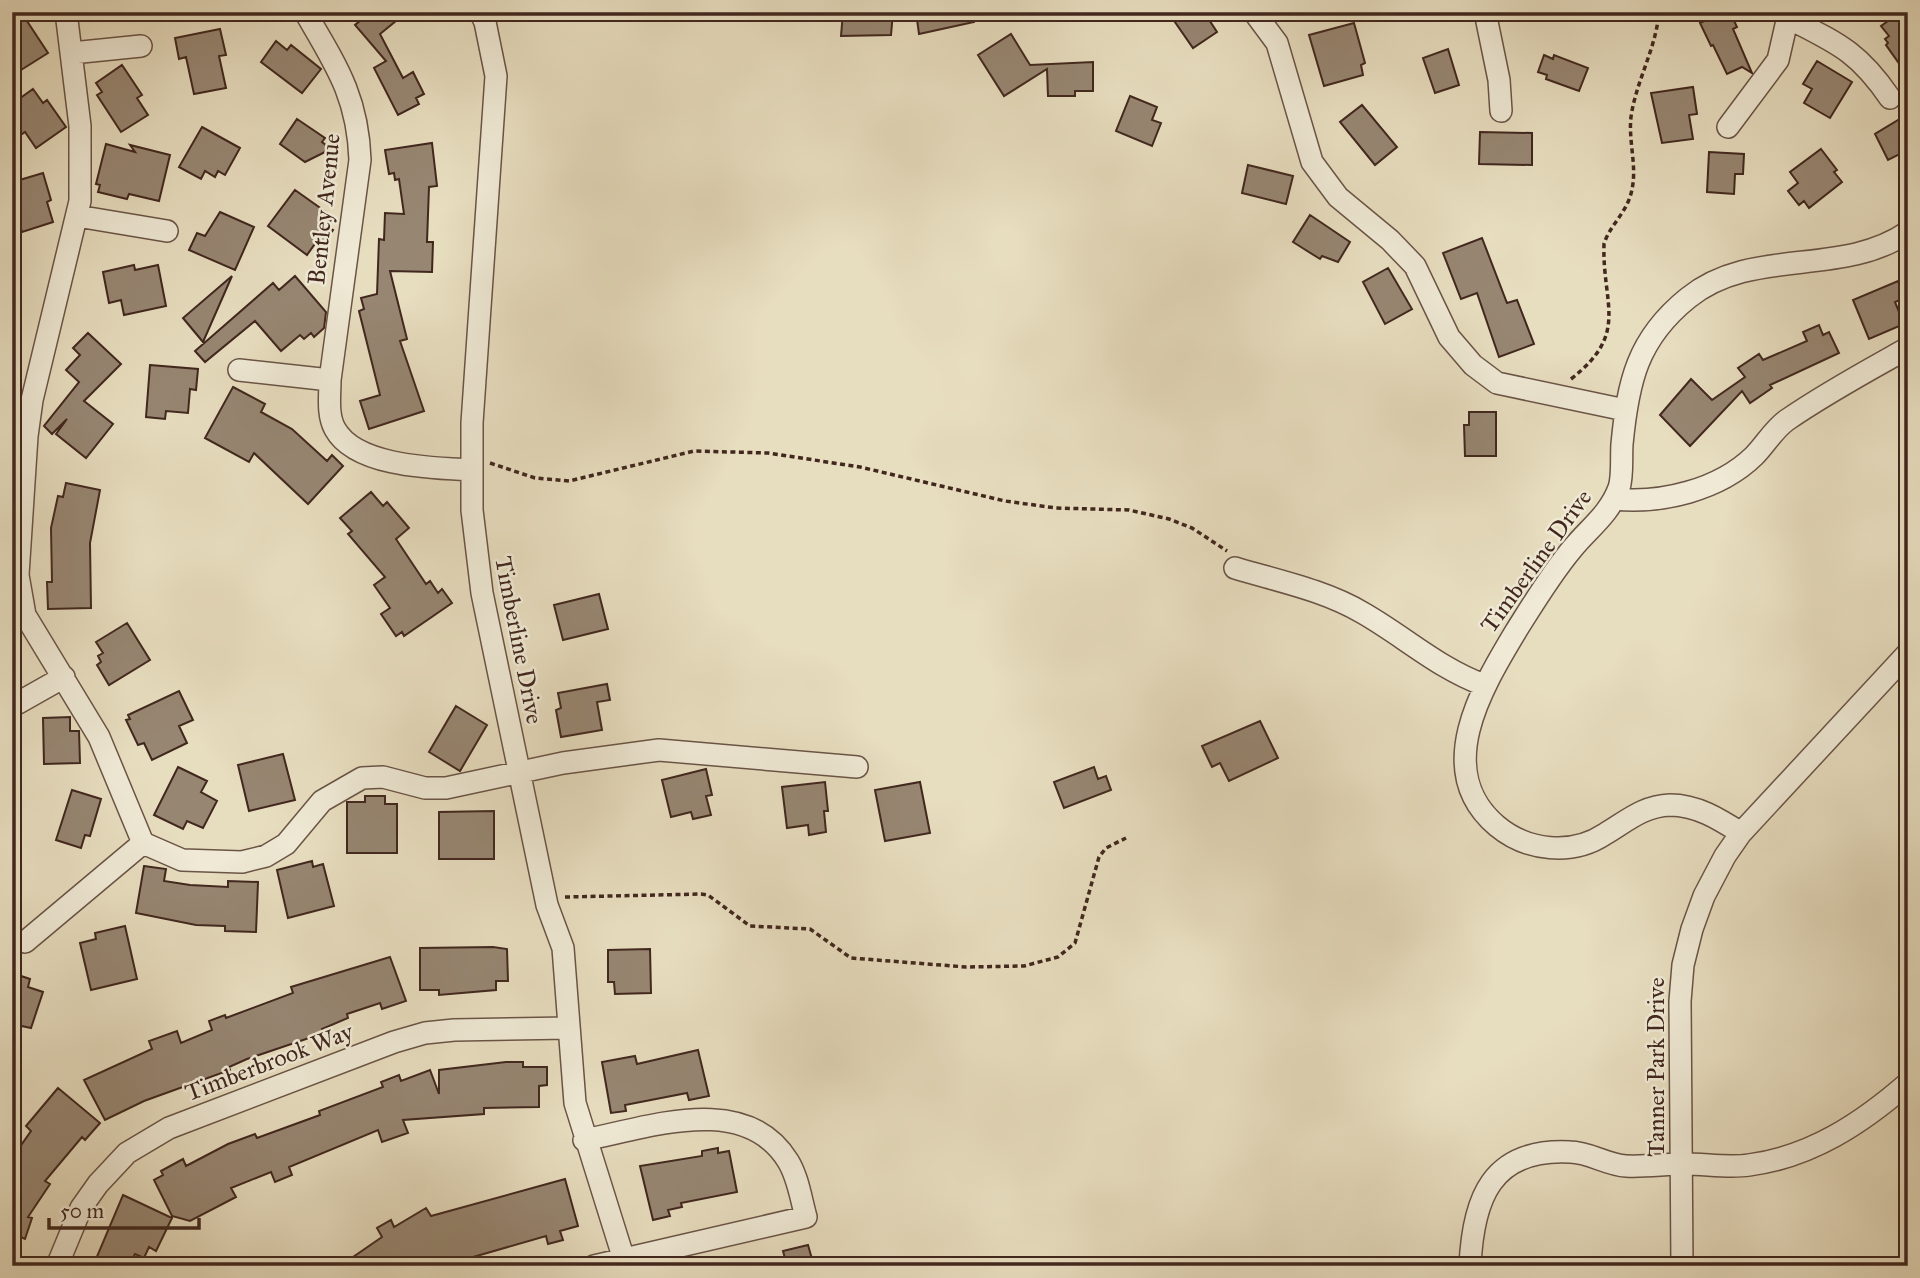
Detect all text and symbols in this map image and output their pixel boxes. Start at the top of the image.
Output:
street label: Bentley Avenue [301,132,347,286]
street label: Timberline Drive [1474,483,1598,639]
street label: Timberline Drive [488,554,550,726]
street label: Tanner Park Drive [1641,977,1671,1157]
street label: Timberbrook Way [181,1016,358,1108]
scale bar [49,1187,200,1231]
text: 50 m [60,1198,105,1224]

